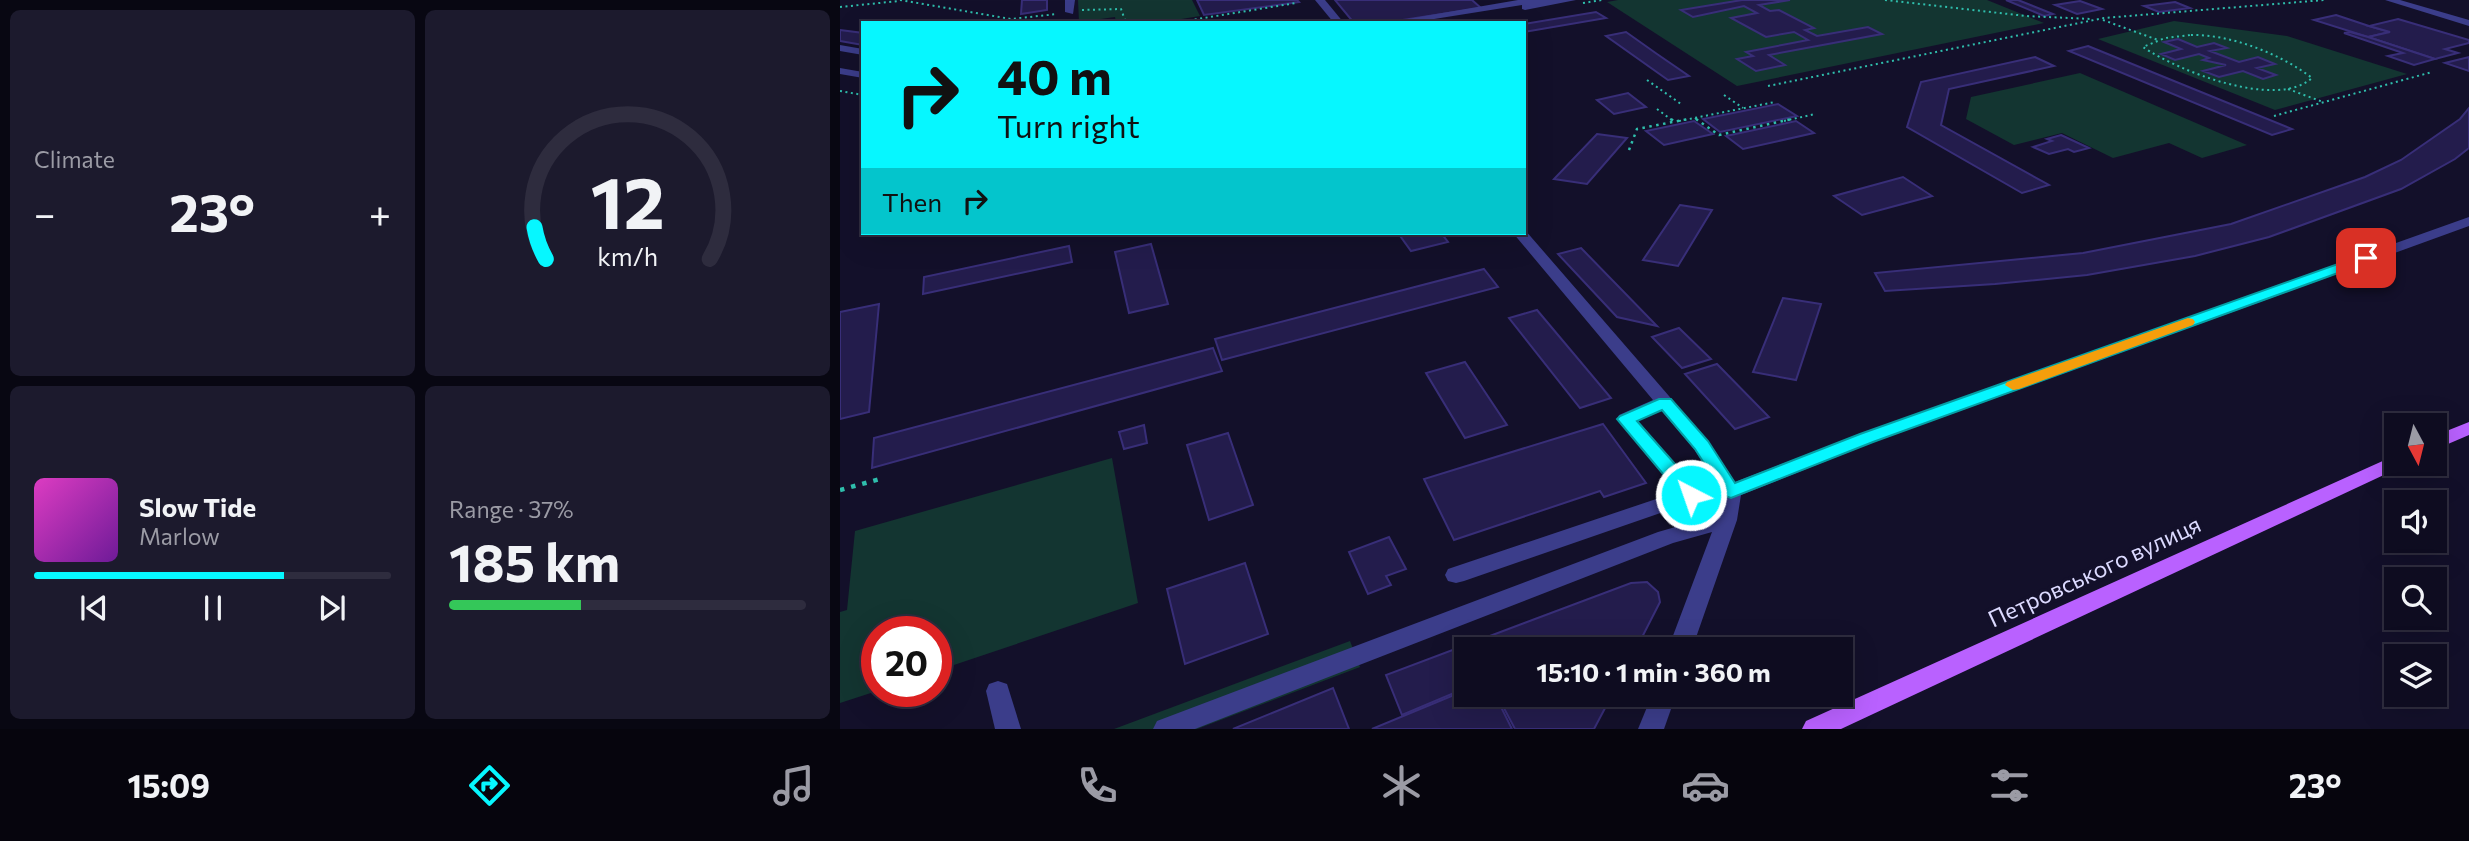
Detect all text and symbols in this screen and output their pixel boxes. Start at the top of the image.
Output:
text: 40 m [997,45,1112,105]
icon: right [882,49,973,140]
text: Turn right [997,105,1140,145]
text: Climate [34,145,115,173]
text: 12 [590,155,665,244]
text: 23° [169,179,255,243]
icon: right [956,182,994,220]
text: Then [882,186,942,217]
text: − [34,189,56,236]
text: + [369,189,391,236]
pin [2336,228,2396,288]
icon: arrive [2347,239,2385,277]
text: km/h [597,241,658,271]
north arrow [2384,413,2446,476]
map controls [2384,413,2447,707]
position arrow [1654,458,1728,532]
button: sound [2384,490,2447,553]
text: Slow Tide [139,491,256,522]
text: Range · 37% [449,495,574,523]
street label: Петровського вулиця [1983,509,2205,633]
text: Marlow [139,522,220,550]
text: 185 km [449,529,620,593]
button: search [2384,567,2447,630]
icon: previous [75,589,113,627]
icon: pause [194,589,232,627]
icon: next [313,589,351,627]
speed limit sign: 20 [861,616,952,707]
button: layers [2384,644,2447,707]
text: 15:10 · 1 min · 360 m [1536,656,1771,687]
icon: directions [465,761,514,810]
icon: music [769,761,818,810]
icon: phone [1073,761,1122,810]
icon: climate [1377,761,1426,810]
icon: car [1681,761,1730,810]
icon: filters [1985,761,2034,810]
text: 15:09 [127,765,210,805]
text: 23° [2289,765,2341,805]

